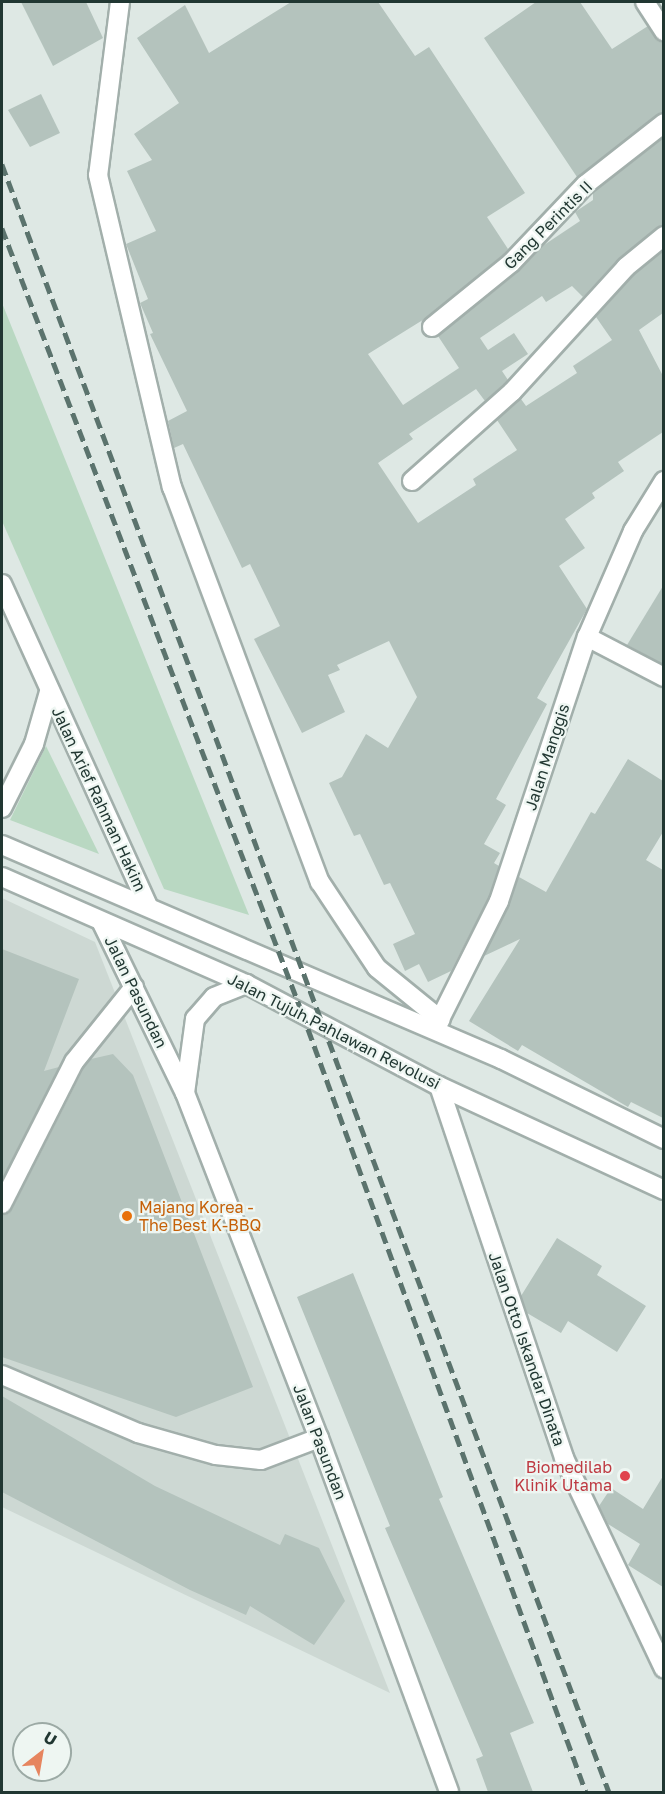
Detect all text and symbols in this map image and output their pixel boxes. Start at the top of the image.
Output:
street label: Gang Perintis II [500,177,596,273]
street label: Jalan Manggis [521,701,573,813]
street label: Jalan Arief Rahman Hakim [48,704,150,894]
street label: Jalan Pasundan [101,933,171,1051]
street label: Jalan Tujuh Pahlawan Revolusi [224,969,444,1093]
place label: Majang Korea - The Best K-BBQ [139,1197,261,1235]
marker: Majang Korea - The Best K-BBQ [120,1209,134,1223]
street label: Jalan Otto Iskandar Dinata [485,1249,569,1449]
street label: Jalan Pasundan [289,1382,351,1502]
place label: Biomedilab Klinik Utama [514,1457,612,1495]
marker: Biomedilab Klinik Utama [616,1467,634,1485]
north arrow [12,1722,72,1782]
text: U [40,1727,60,1750]

